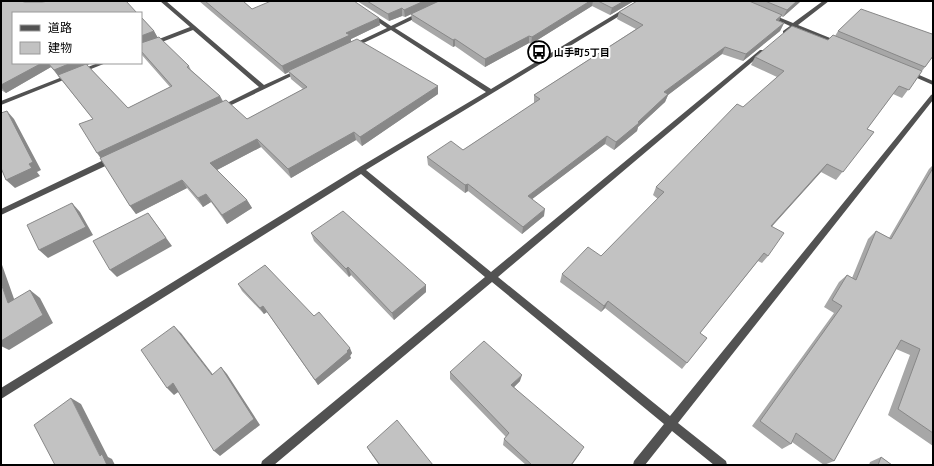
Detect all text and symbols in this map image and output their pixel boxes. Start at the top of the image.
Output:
legend [12,12,142,64]
text: 道路 [48,20,72,35]
bus stop icon: 山手町5丁目 [526,39,552,65]
text: 建物 [48,40,72,55]
place label: 山手町5丁目 [554,46,610,58]

